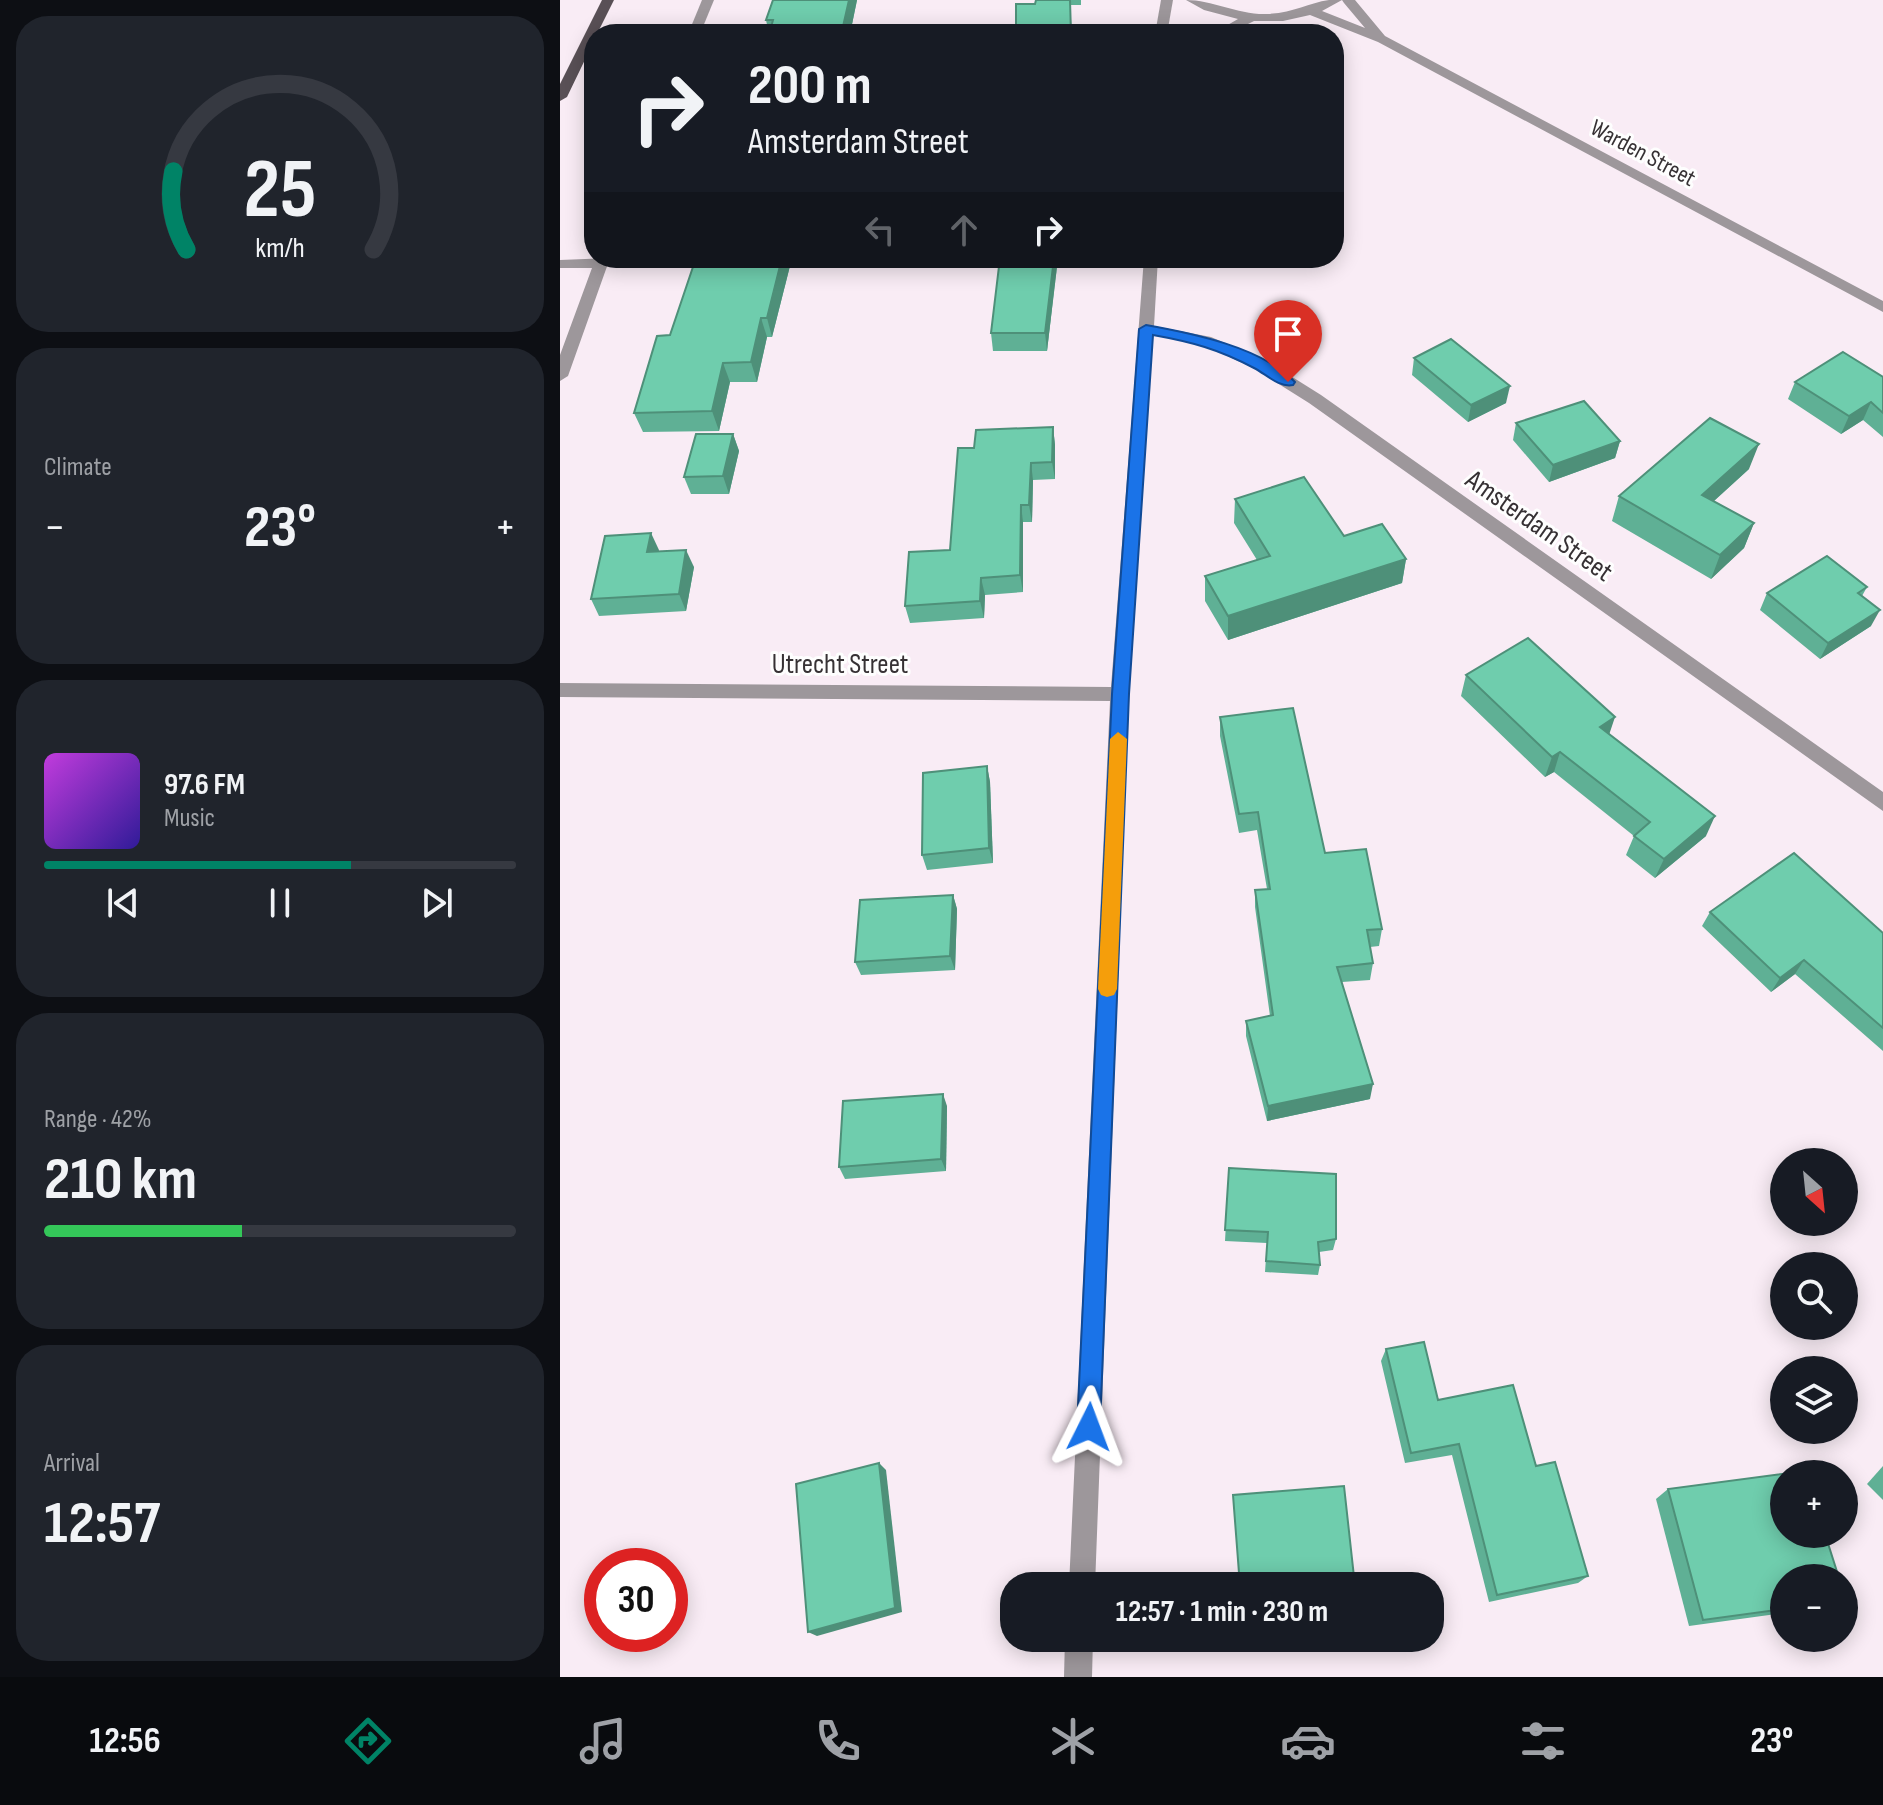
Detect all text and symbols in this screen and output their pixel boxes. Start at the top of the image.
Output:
text: 200 m [748,53,872,120]
icon: right [616,56,720,160]
street label: Warden Street [1585,113,1701,193]
text: Amsterdam Street [748,121,969,164]
text: 25 [244,141,316,241]
icon: left [858,208,902,252]
icon: ahead [942,208,986,252]
icon: right [1026,208,1070,252]
text: km/h [255,231,305,266]
pin [1254,300,1322,382]
icon: arrive [1266,312,1310,356]
text: Climate [44,452,112,483]
street label: Amsterdam Street [1458,463,1619,589]
text: 23° [244,492,316,564]
text: − [44,501,66,554]
text: + [494,501,516,554]
street label: Utrecht Street [772,648,908,681]
text: 97.6 FM [164,767,245,803]
text: Music [164,803,215,834]
icon: previous [101,881,145,925]
icon: pause [258,881,302,925]
icon: next [415,881,459,925]
text: Range · 42% [44,1104,152,1135]
text: 210 km [44,1144,197,1216]
north arrow [1770,1148,1858,1236]
map controls [1770,1148,1858,1652]
button: search [1770,1252,1858,1340]
button: layers [1770,1356,1858,1444]
position arrow [1047,1385,1131,1469]
text: Arrival [44,1448,100,1479]
button: + [1770,1460,1858,1548]
text: 12:57 [44,1488,160,1560]
speed limit sign: 30 [584,1548,688,1652]
button: − [1770,1564,1858,1652]
text: 12:57 · 1 min · 230 m [1116,1594,1328,1630]
icon: directions [340,1713,396,1769]
icon: music [575,1713,631,1769]
icon: phone [810,1713,866,1769]
icon: climate [1045,1713,1101,1769]
icon: car [1280,1713,1336,1769]
icon: filters [1515,1713,1571,1769]
text: 12:56 [90,1720,161,1763]
text: 23° [1750,1720,1793,1763]

